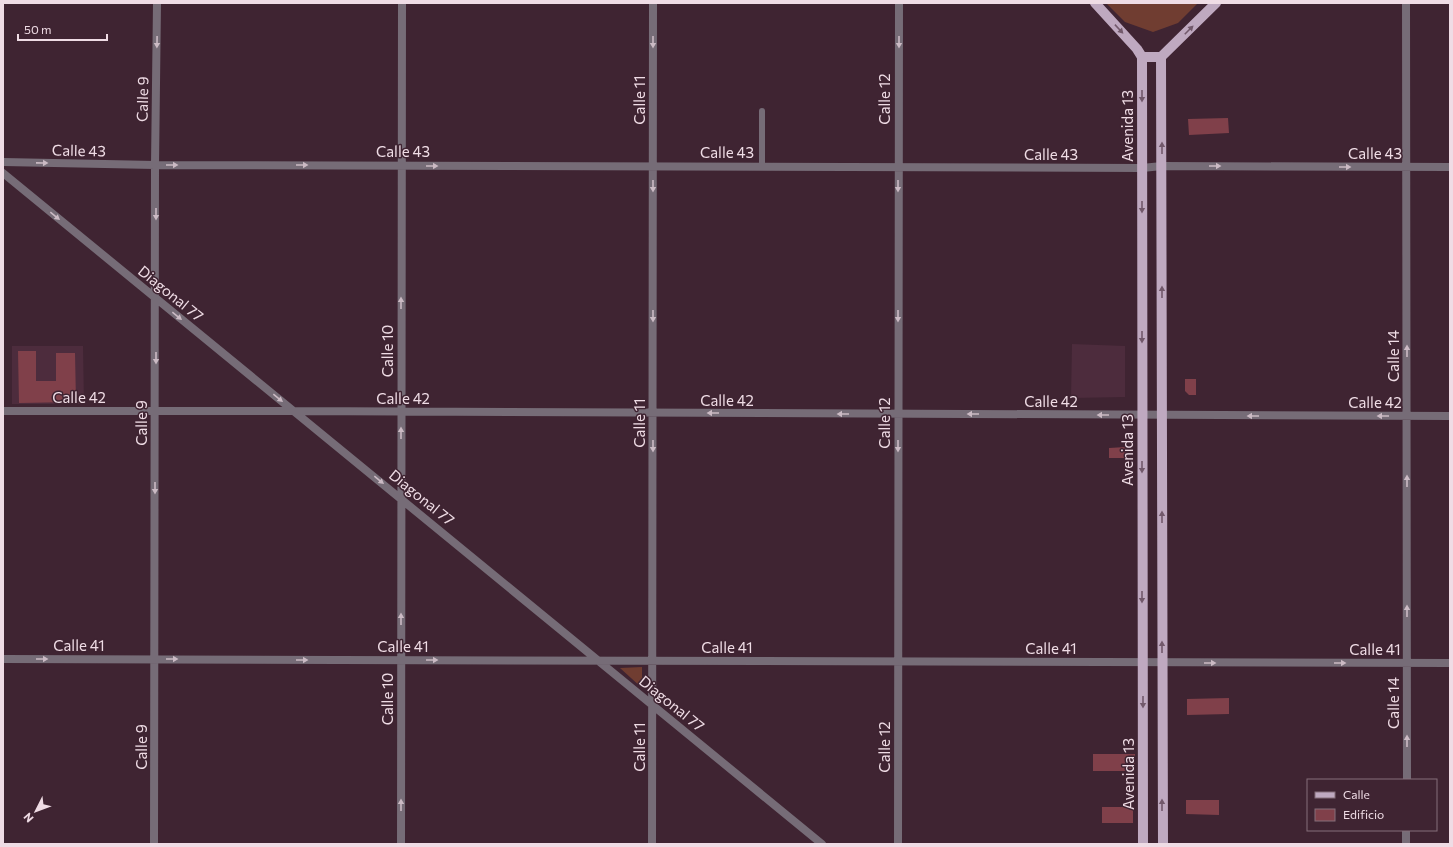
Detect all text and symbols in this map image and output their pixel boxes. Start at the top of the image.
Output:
scale bar [18,16,107,42]
text: 50 m [24,22,52,36]
one-way arrow [1114,24,1124,34]
one-way arrow [1184,25,1194,35]
one-way arrow [154,36,160,49]
one-way arrow [650,36,656,49]
one-way arrow [896,36,902,49]
street label: Calle 12 [875,73,893,125]
street label: Calle 11 [630,75,648,125]
street label: Calle 9 [133,76,151,122]
street label: Avenida 13 [1118,90,1136,162]
one-way arrow [1139,90,1145,103]
street label: Calle 43 [52,141,106,159]
one-way arrow [1159,141,1165,154]
street label: Calle 43 [376,142,430,160]
street label: Calle 43 [700,143,754,161]
street label: Calle 43 [1348,144,1402,162]
street label: Calle 43 [1024,145,1078,163]
one-way arrow [36,160,49,166]
one-way arrow [166,162,179,168]
one-way arrow [296,162,309,168]
one-way arrow [426,163,439,169]
one-way arrow [1209,163,1222,169]
one-way arrow [1339,164,1352,170]
one-way arrow [650,180,656,193]
one-way arrow [895,180,901,193]
one-way arrow [1139,201,1145,214]
one-way arrow [153,208,159,221]
one-way arrow [49,211,60,220]
street label: Diagonal 77 [135,261,207,325]
one-way arrow [1159,285,1165,298]
one-way arrow [398,296,404,309]
one-way arrow [650,310,656,323]
one-way arrow [895,310,901,323]
one-way arrow [172,311,182,320]
street label: Calle 10 [378,325,396,377]
street label: Calle 14 [1384,330,1402,382]
one-way arrow [1139,331,1145,344]
one-way arrow [1404,344,1410,357]
one-way arrow [152,352,159,364]
street label: Calle 42 [52,388,106,406]
street label: Calle 42 [376,389,430,407]
street label: Calle 42 [700,391,754,409]
street label: Calle 42 [1024,392,1078,410]
street label: Calle 42 [1348,393,1402,411]
one-way arrow [272,394,283,403]
street label: Calle 12 [875,397,893,449]
street label: Calle 11 [630,398,648,448]
street label: Calle 9 [132,400,150,446]
one-way arrow [707,410,719,417]
one-way arrow [836,411,849,417]
one-way arrow [966,411,979,417]
one-way arrow [1096,412,1109,418]
one-way arrow [1246,413,1259,419]
one-way arrow [1376,413,1389,419]
street label: Avenida 13 [1118,414,1136,486]
one-way arrow [398,426,404,439]
one-way arrow [650,440,656,453]
one-way arrow [895,440,901,453]
one-way arrow [1139,461,1145,474]
street label: Diagonal 77 [386,465,458,529]
one-way arrow [1404,474,1410,487]
one-way arrow [373,476,384,485]
one-way arrow [152,482,158,495]
one-way arrow [1159,510,1165,523]
one-way arrow [1139,591,1145,604]
one-way arrow [1404,604,1410,617]
one-way arrow [398,612,404,625]
street label: Calle 41 [53,636,105,654]
street label: Calle 41 [377,637,429,655]
street label: Calle 41 [701,638,753,656]
street label: Calle 41 [1025,639,1077,657]
one-way arrow [1159,640,1165,653]
street label: Calle 41 [1349,640,1401,658]
one-way arrow [36,656,49,662]
one-way arrow [166,656,179,662]
one-way arrow [296,656,308,663]
one-way arrow [426,657,439,663]
one-way arrow [1204,660,1217,666]
one-way arrow [1334,660,1347,666]
street label: Diagonal 77 [636,671,708,735]
street label: Calle 10 [378,673,396,725]
street label: Calle 14 [1384,677,1402,729]
one-way arrow [1140,696,1146,709]
street label: Calle 12 [875,721,893,773]
street label: Calle 11 [630,722,648,772]
street label: Calle 9 [132,724,150,770]
one-way arrow [1404,734,1410,747]
street label: Avenida 13 [1119,738,1137,810]
legend [1307,779,1437,831]
text: Calle [1343,787,1370,801]
north arrow [16,791,56,831]
one-way arrow [398,798,404,811]
one-way arrow [1159,798,1165,811]
text: Edificio [1343,807,1384,821]
text: N [21,811,36,825]

